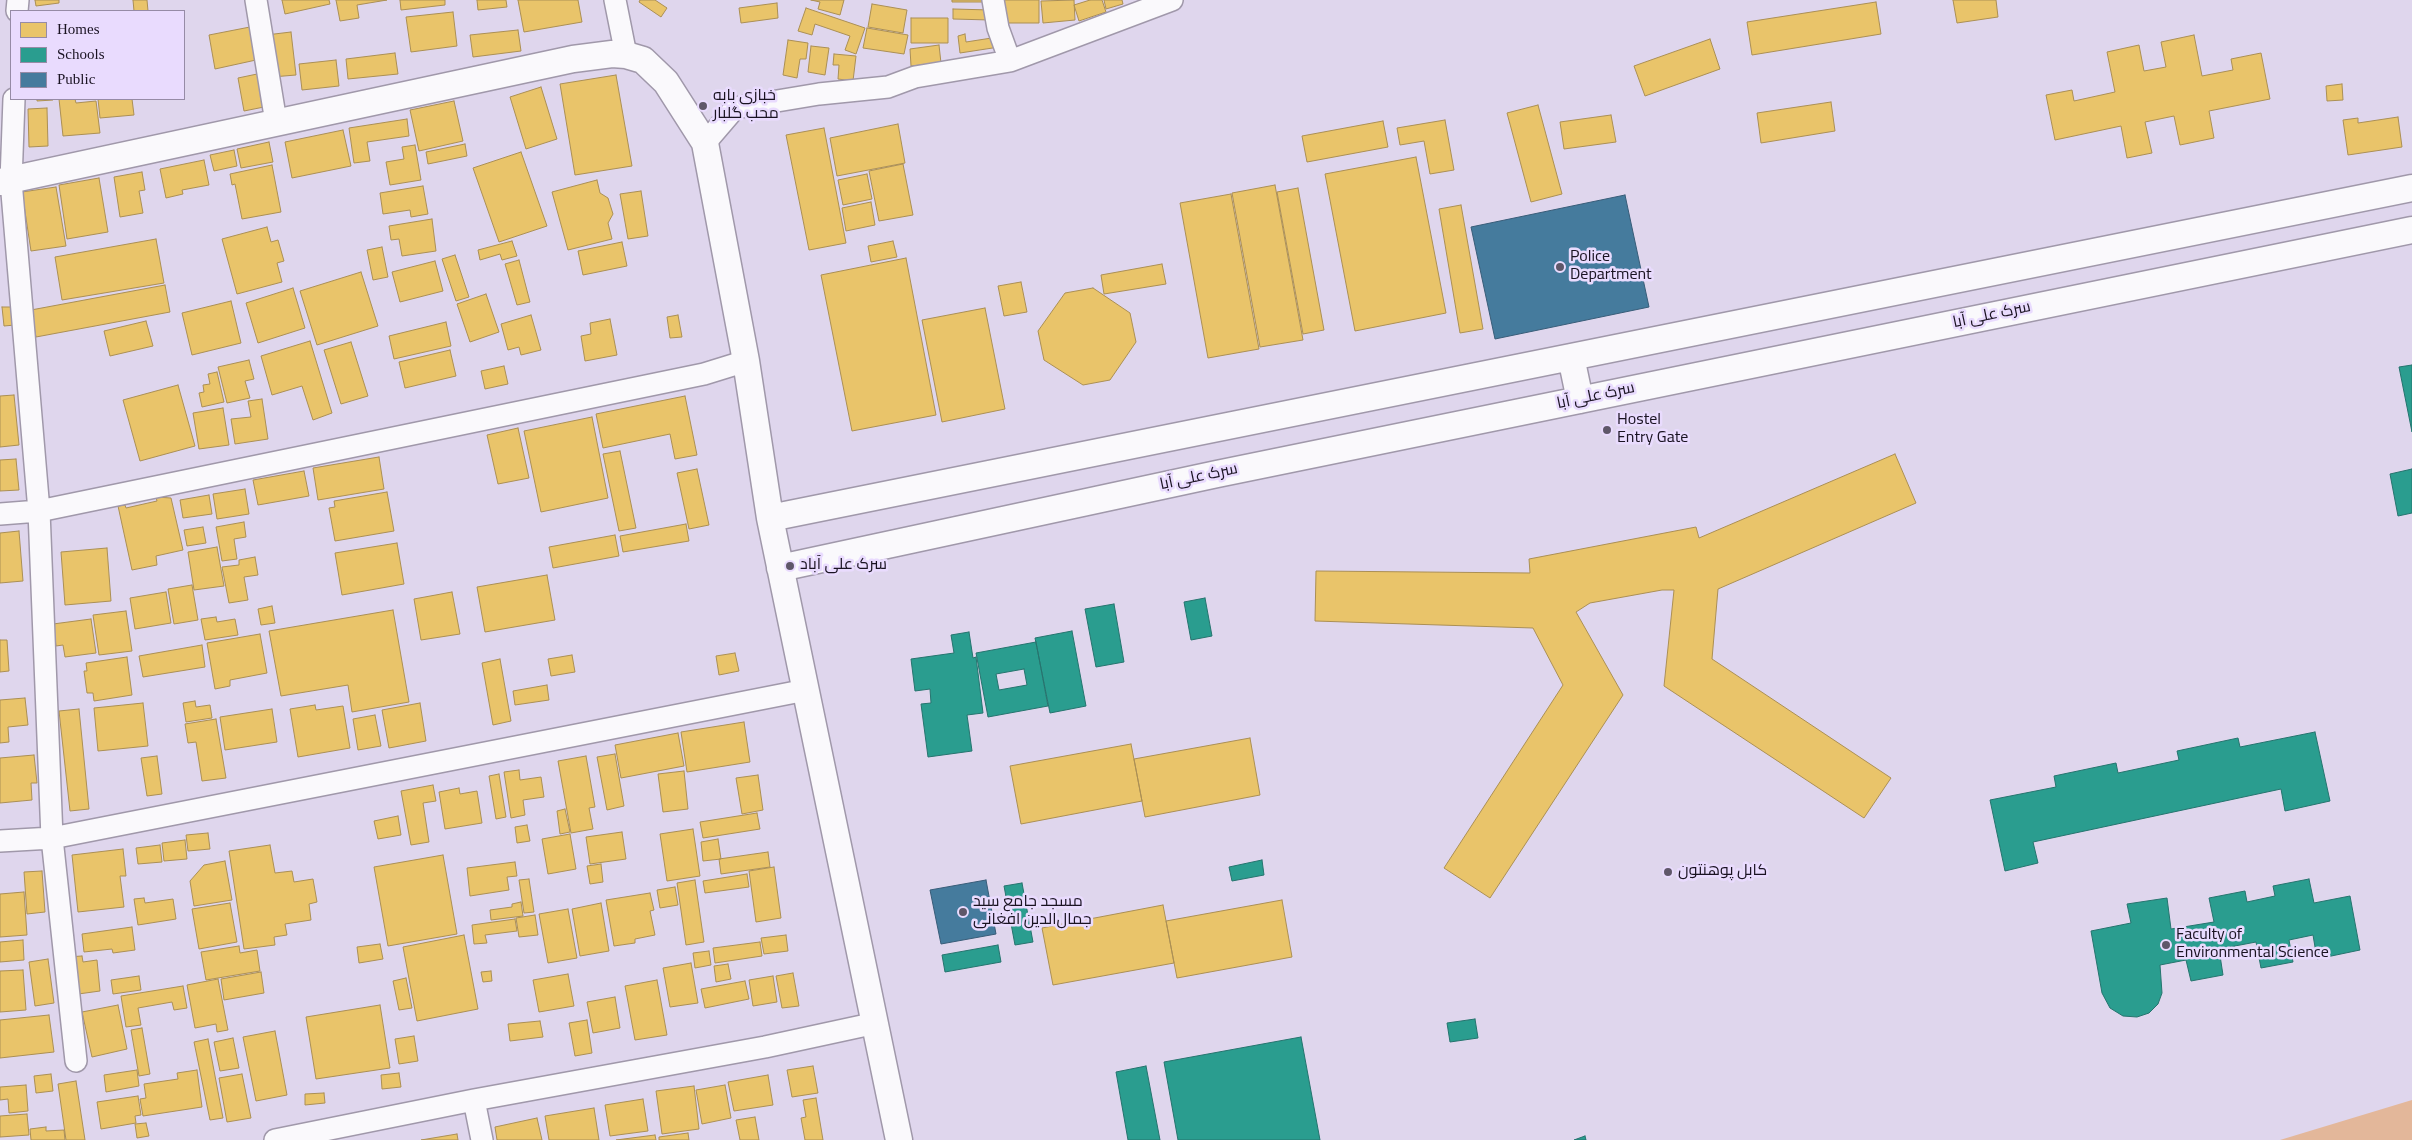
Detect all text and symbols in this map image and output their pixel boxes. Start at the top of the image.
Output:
legend [10,10,185,100]
text: Homes [57,21,100,37]
text: Schools [57,46,105,62]
text: Public [57,71,95,87]
place label: خبازی بابه محب گلبار [713,87,779,125]
marker: خبازی بابه محب گلبار [697,100,709,112]
place label: Police Department [1570,248,1652,286]
marker: Police Department [1554,261,1566,273]
street label: سرک علی آبا [1951,298,2033,334]
street label: سرک علی آبا [1555,379,1637,415]
place label: Hostel Entry Gate [1617,411,1688,449]
marker: Hostel Entry Gate [1601,424,1613,436]
street label: سرک علی آبا [1158,460,1240,496]
place label: سرک علی آباد [800,556,887,576]
marker: سرک علی آباد [784,560,796,572]
place label: کابل پوهنتون [1678,862,1767,882]
marker: کابل پوهنتون [1662,866,1674,878]
place label: مسجد جامع سید جمال‌الدین افغانی [973,893,1092,931]
marker: مسجد جامع سید جمال‌الدین افغانی [957,906,969,918]
place label: Faculty of Environmental Science [2176,926,2329,964]
marker: Faculty of Environmental Science [2160,939,2172,951]

